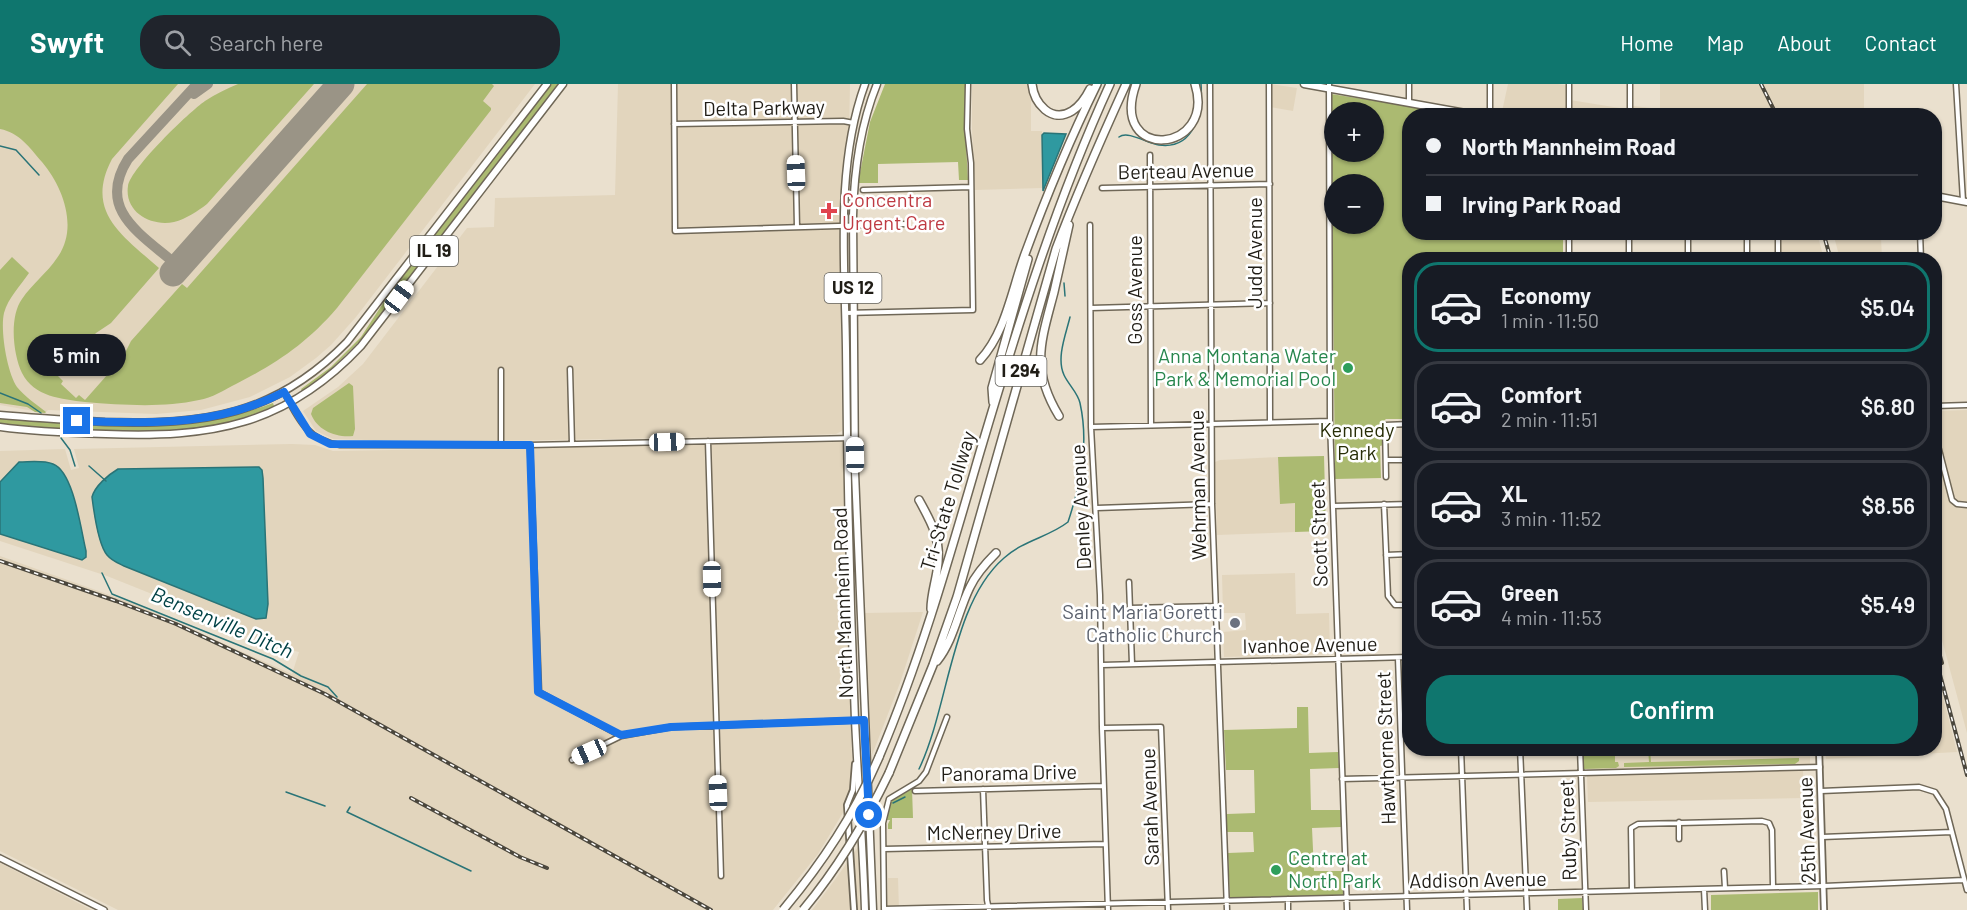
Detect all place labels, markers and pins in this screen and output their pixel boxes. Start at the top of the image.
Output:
place label: Concentra Urgent Care [842,187,945,234]
marker: Concentra Urgent Care [820,202,838,220]
place label: Anna Montana Water Park & Memorial Pool [1154,343,1336,390]
marker: Anna Montana Water Park & Memorial Pool [1341,361,1355,375]
place label: Saint Maria Goretti Catholic Church [1062,599,1223,646]
marker: Saint Maria Goretti Catholic Church [1228,616,1242,630]
place label: Centre at North Park [1288,845,1381,892]
marker: Centre at North Park [1269,863,1283,877]

